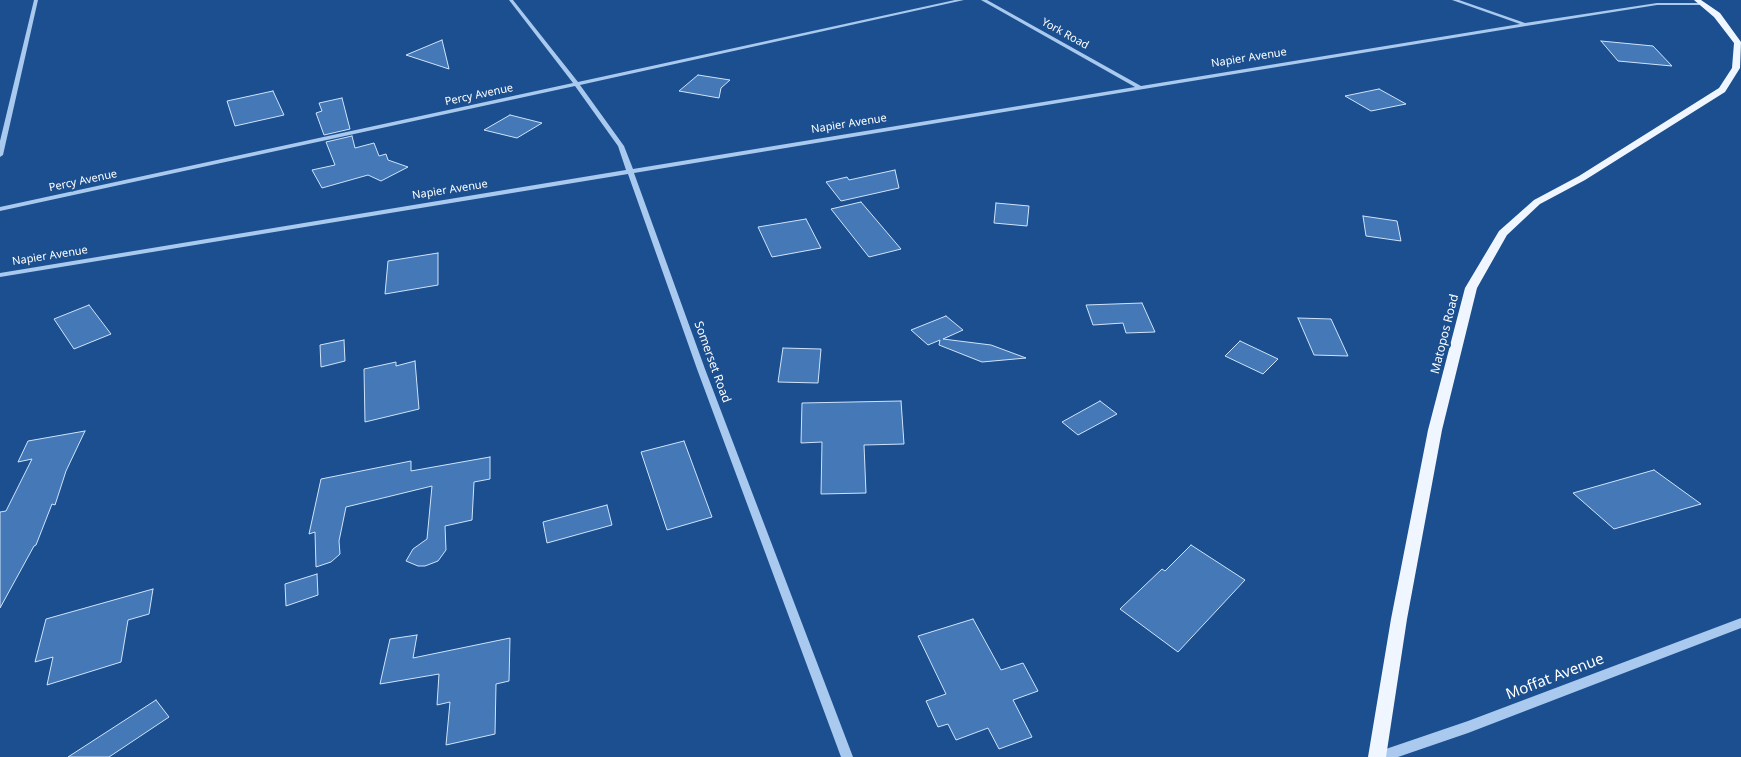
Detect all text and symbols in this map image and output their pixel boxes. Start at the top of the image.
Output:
street label: York Road [1039,16,1091,52]
street label: Napier Avenue [1210,46,1288,70]
street label: Percy Avenue [444,81,514,109]
street label: Napier Avenue [810,112,888,136]
street label: Percy Avenue [48,167,118,195]
street label: Napier Avenue [411,178,489,202]
street label: Napier Avenue [11,244,89,268]
street label: Matopos Road [1428,293,1462,375]
street label: Somerset Road [691,319,733,405]
street label: Moffat Avenue [1504,650,1606,704]

